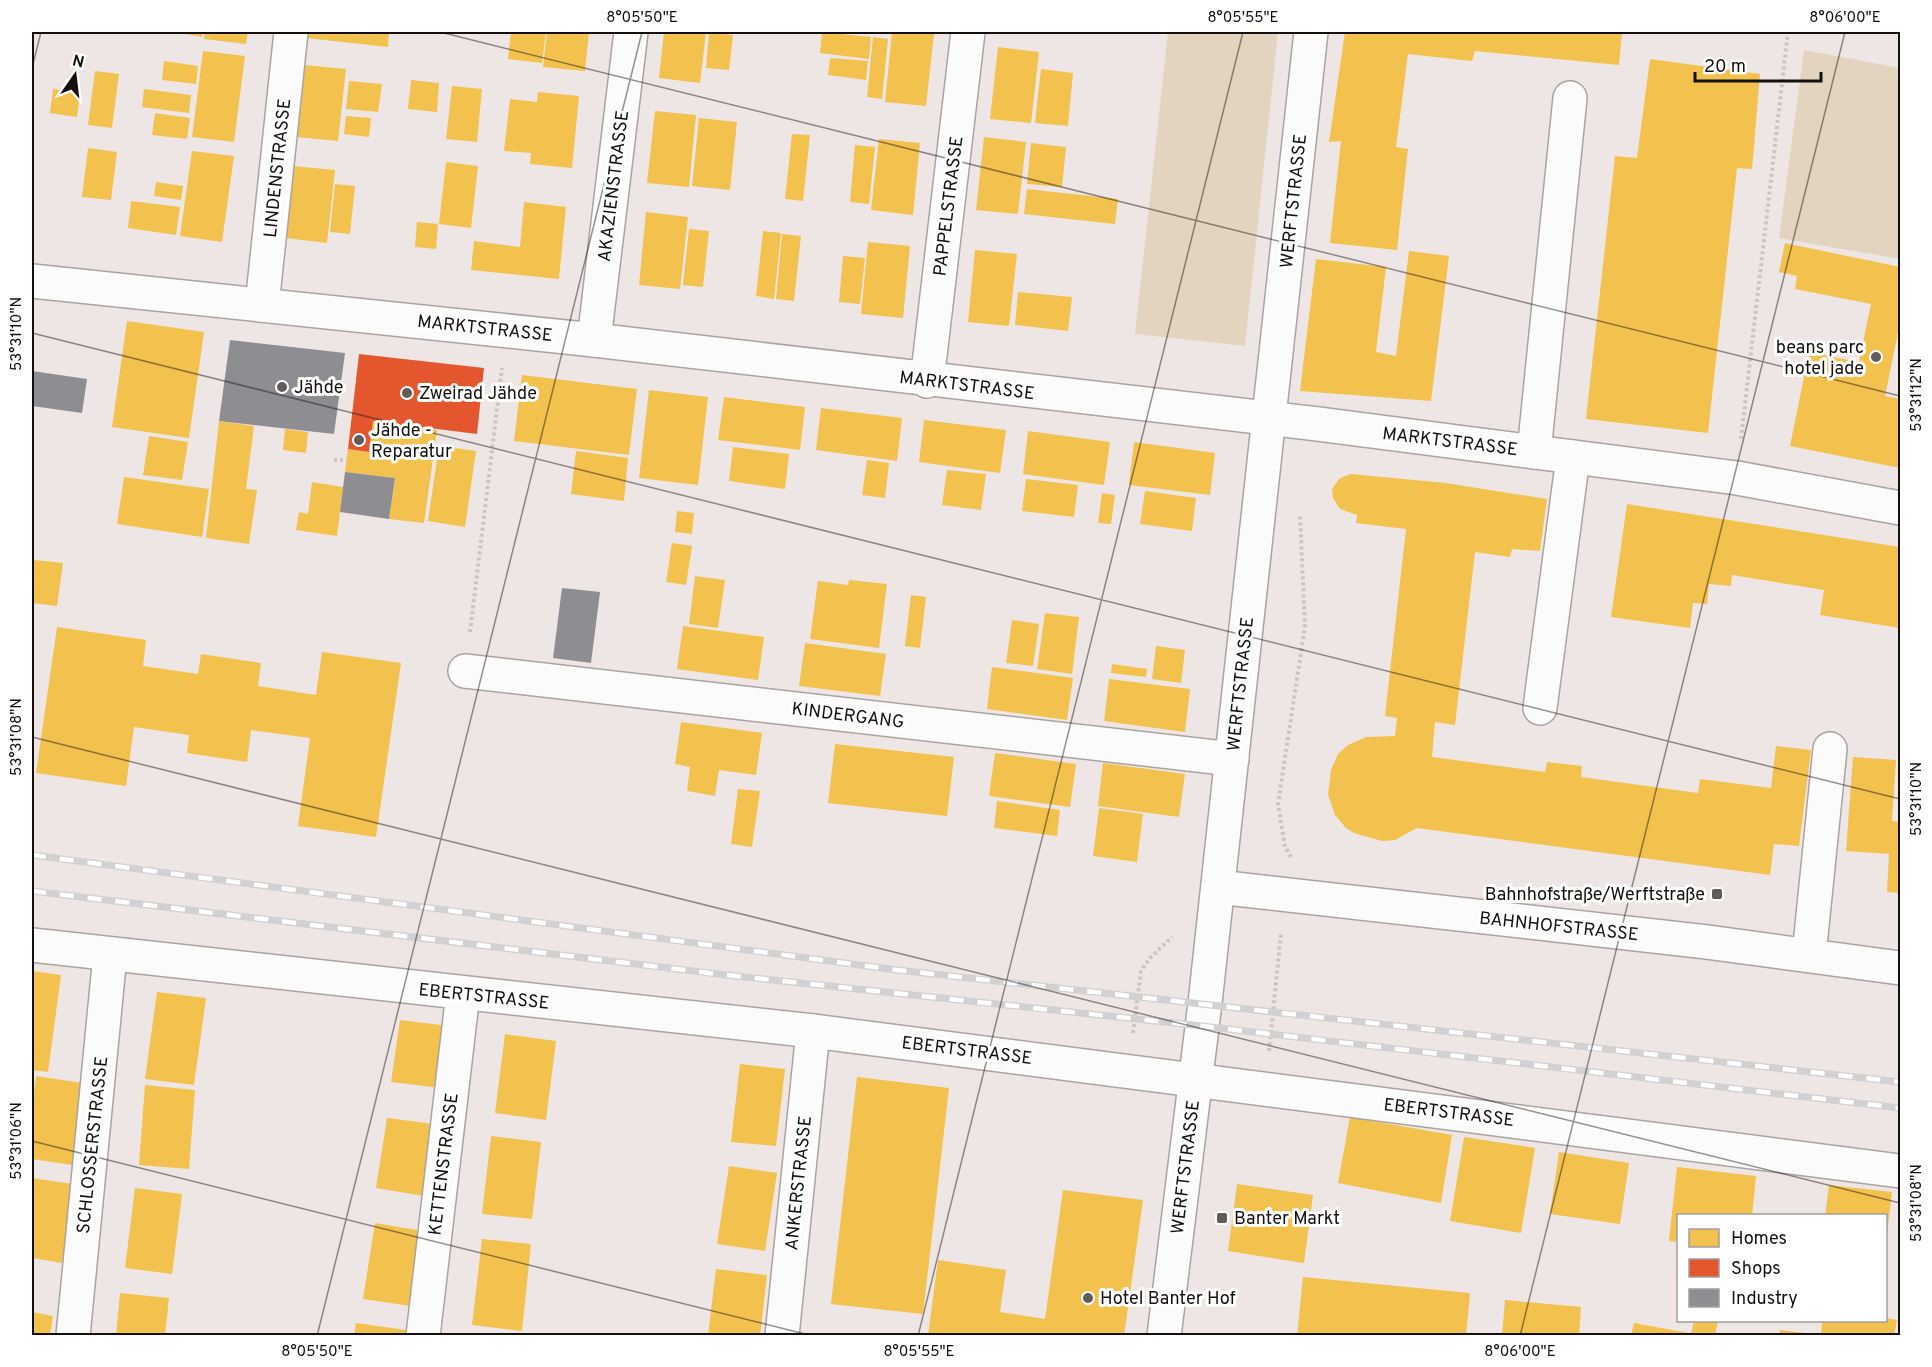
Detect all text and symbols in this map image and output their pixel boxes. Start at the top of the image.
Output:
text: 8°05'50"E [606,9,678,28]
text: 8°05'55"E [1207,9,1279,28]
text: 8°06'00"E [1809,9,1881,28]
north arrow [45,45,105,105]
scale bar [1695,45,1821,83]
text: N [70,51,86,73]
text: 20 m [1704,56,1746,79]
street label: LINDENSTRASSE [260,97,297,239]
street label: AKAZIENSTRASSE [594,109,635,263]
street label: WERFTSTRASSE [1276,133,1313,269]
street label: PAPPELSTRASSE [929,135,970,278]
text: 53°31'10"N [8,297,27,371]
street label: MARKTSTRASSE [416,311,554,348]
place label: beans parc hotel jade [1776,337,1864,381]
marker: beans parc hotel jade [1869,350,1883,364]
text: 53°31'12"N [1908,358,1927,432]
street label: MARKTSTRASSE [898,367,1036,406]
place label: Jähde [294,377,344,400]
marker: Jähde [275,380,289,394]
place label: Zweirad Jähde [419,383,537,406]
marker: Zweirad Jähde [400,386,414,400]
place label: Jähde - Reparatur [371,420,452,464]
street label: MARKTSTRASSE [1381,423,1519,462]
marker: Jähde - Reparatur [352,433,366,447]
street label: WERFTSTRASSE [1223,616,1260,752]
text: 53°31'08"N [8,698,27,776]
street label: KINDERGANG [790,698,905,735]
text: 53°31'10"N [1908,762,1927,836]
place label: Bahnhofstraße/Werftstraße [1485,884,1705,907]
marker: Bahnhofstraße/Werftstraße [1710,887,1724,901]
street label: BAHNHOFSTRASSE [1478,908,1640,947]
street label: EBERTSTRASSE [417,979,550,1016]
street label: EBERTSTRASSE [900,1032,1034,1071]
street label: SCHLOSSERSTRASSE [73,1055,114,1235]
street label: KETTENSTRASSE [424,1091,465,1237]
street label: EBERTSTRASSE [1382,1094,1516,1133]
street label: WERFTSTRASSE [1167,1099,1206,1235]
text: 53°31'06"N [8,1102,27,1180]
street label: ANKERSTRASSE [781,1115,818,1252]
text: 53°31'08"N [1908,1164,1927,1242]
place label: Banter Markt [1234,1208,1340,1231]
marker: Banter Markt [1215,1211,1229,1225]
legend [1677,1214,1887,1322]
text: Homes [1731,1228,1787,1251]
text: Shops [1731,1258,1781,1281]
place label: Hotel Banter Hof [1100,1288,1236,1311]
text: Industry [1731,1288,1798,1311]
marker: Hotel Banter Hof [1081,1291,1095,1305]
text: 8°05'50"E [281,1343,353,1362]
text: 8°05'55"E [883,1343,955,1362]
text: 8°06'00"E [1484,1343,1556,1362]

